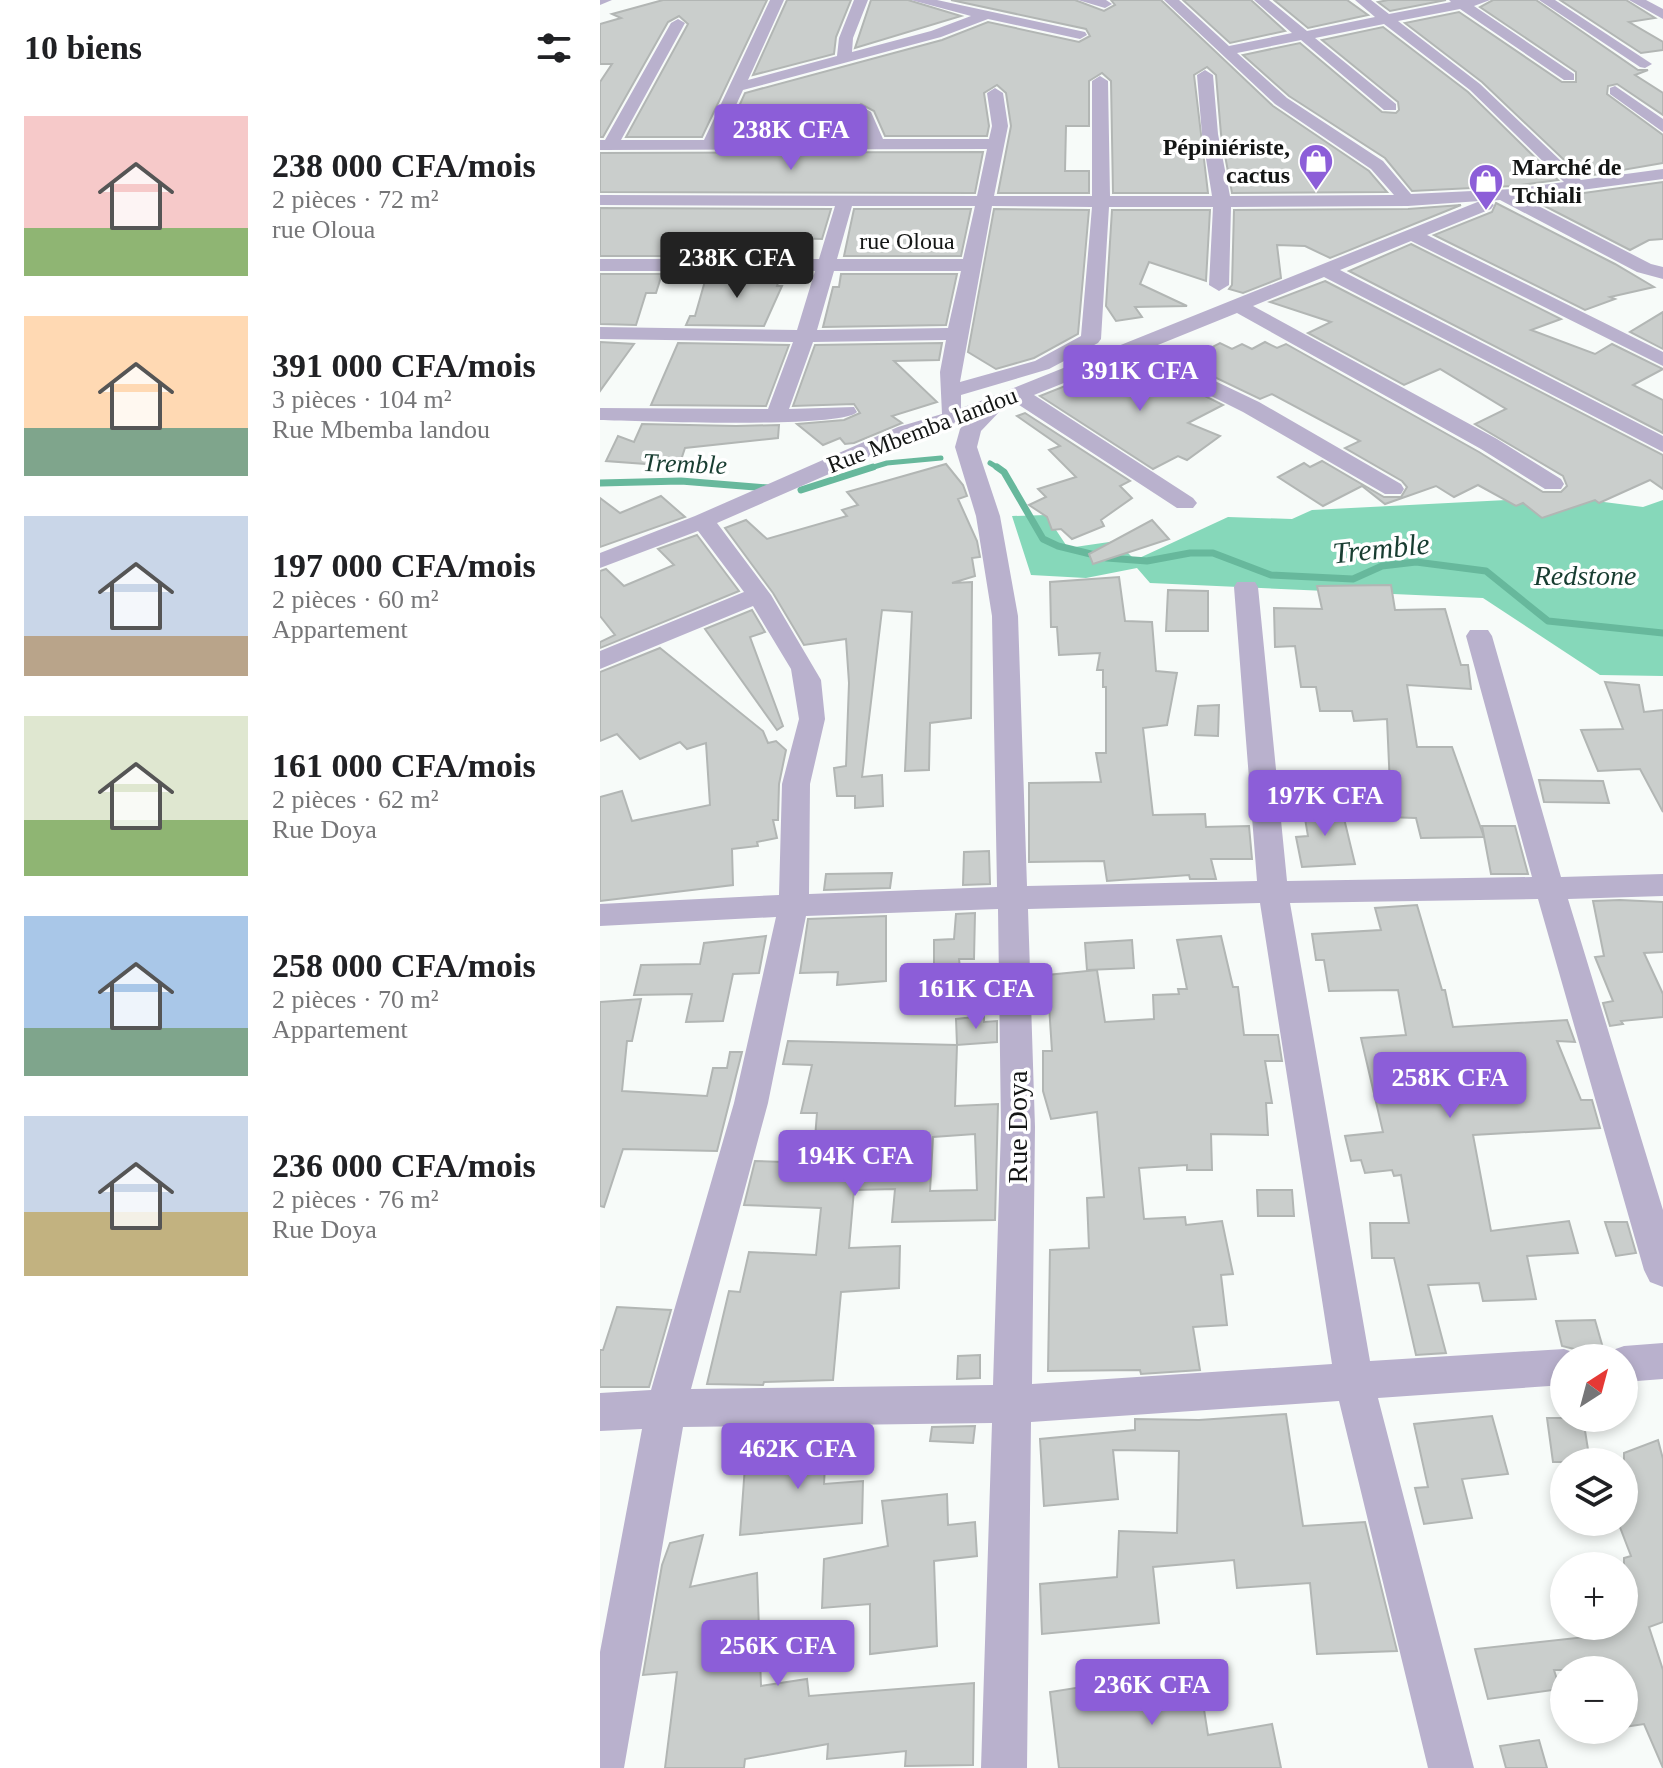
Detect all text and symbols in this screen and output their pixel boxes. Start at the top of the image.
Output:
icon: filters [532,26,576,70]
text: 10 biens [24,29,142,66]
pin: 238K CFA [708,104,874,172]
text: 238K CFA [732,115,850,144]
place label: Pépiniériste, cactus [1163,134,1290,188]
shop icon: Pépiniériste, cactus [1297,142,1335,192]
text: 238 000 CFA/mois [272,147,536,184]
icon: home [88,148,184,244]
place label: Marché de Tchiali [1512,154,1622,208]
shop icon: Marché de Tchiali [1467,162,1505,212]
text: 2 pièces · 72 m² [272,185,439,214]
text: rue Oloua [272,215,375,244]
street label: rue Oloua [859,228,955,254]
pin: 238K CFA [654,232,820,300]
text: 238K CFA [678,243,796,272]
pin: 391K CFA [1057,345,1223,413]
text: 391 000 CFA/mois [272,347,536,384]
icon: home [88,348,184,444]
text: 391K CFA [1081,356,1199,385]
street label: Rue Mbemba landou [823,382,1021,478]
text: 3 pièces · 104 m² [272,385,452,414]
text: Rue Mbemba landou [272,415,490,444]
water label: Tremble [642,448,728,480]
water label: Tremble [1331,527,1431,569]
text: 197 000 CFA/mois [272,547,536,584]
icon: home [88,548,184,644]
park label: Redstone [1533,560,1636,591]
text: 2 pièces · 60 m² [272,585,439,614]
text: Appartement [272,615,408,644]
text: 161 000 CFA/mois [272,747,536,784]
icon: home [88,748,184,844]
pin: 197K CFA [1242,770,1408,838]
text: 197K CFA [1266,781,1384,810]
text: 2 pièces · 62 m² [272,785,439,814]
text: Rue Doya [272,815,377,844]
text: 258 000 CFA/mois [272,947,536,984]
icon: home [88,948,184,1044]
pin: 161K CFA [893,963,1059,1031]
text: 161K CFA [917,974,1035,1003]
text: 2 pièces · 70 m² [272,985,439,1014]
text: Appartement [272,1015,408,1044]
pin: 258K CFA [1367,1052,1533,1120]
text: 258K CFA [1391,1063,1509,1092]
street label: Rue Doya [1002,1070,1033,1183]
pin: 194K CFA [772,1130,938,1198]
text: 194K CFA [796,1141,914,1170]
text: 236 000 CFA/mois [272,1147,536,1184]
icon: home [88,1148,184,1244]
text: 2 pièces · 76 m² [272,1185,439,1214]
text: Rue Doya [272,1215,377,1244]
north arrow [1550,1344,1638,1432]
map controls [1550,1344,1638,1744]
pin: 462K CFA [715,1423,881,1491]
text: 462K CFA [739,1434,857,1463]
button: layers [1550,1448,1638,1536]
button: + [1550,1552,1638,1640]
pin: 256K CFA [695,1620,861,1688]
text: 256K CFA [719,1631,837,1660]
button: − [1550,1656,1638,1744]
pin: 236K CFA [1069,1659,1235,1727]
text: 236K CFA [1093,1670,1211,1699]

